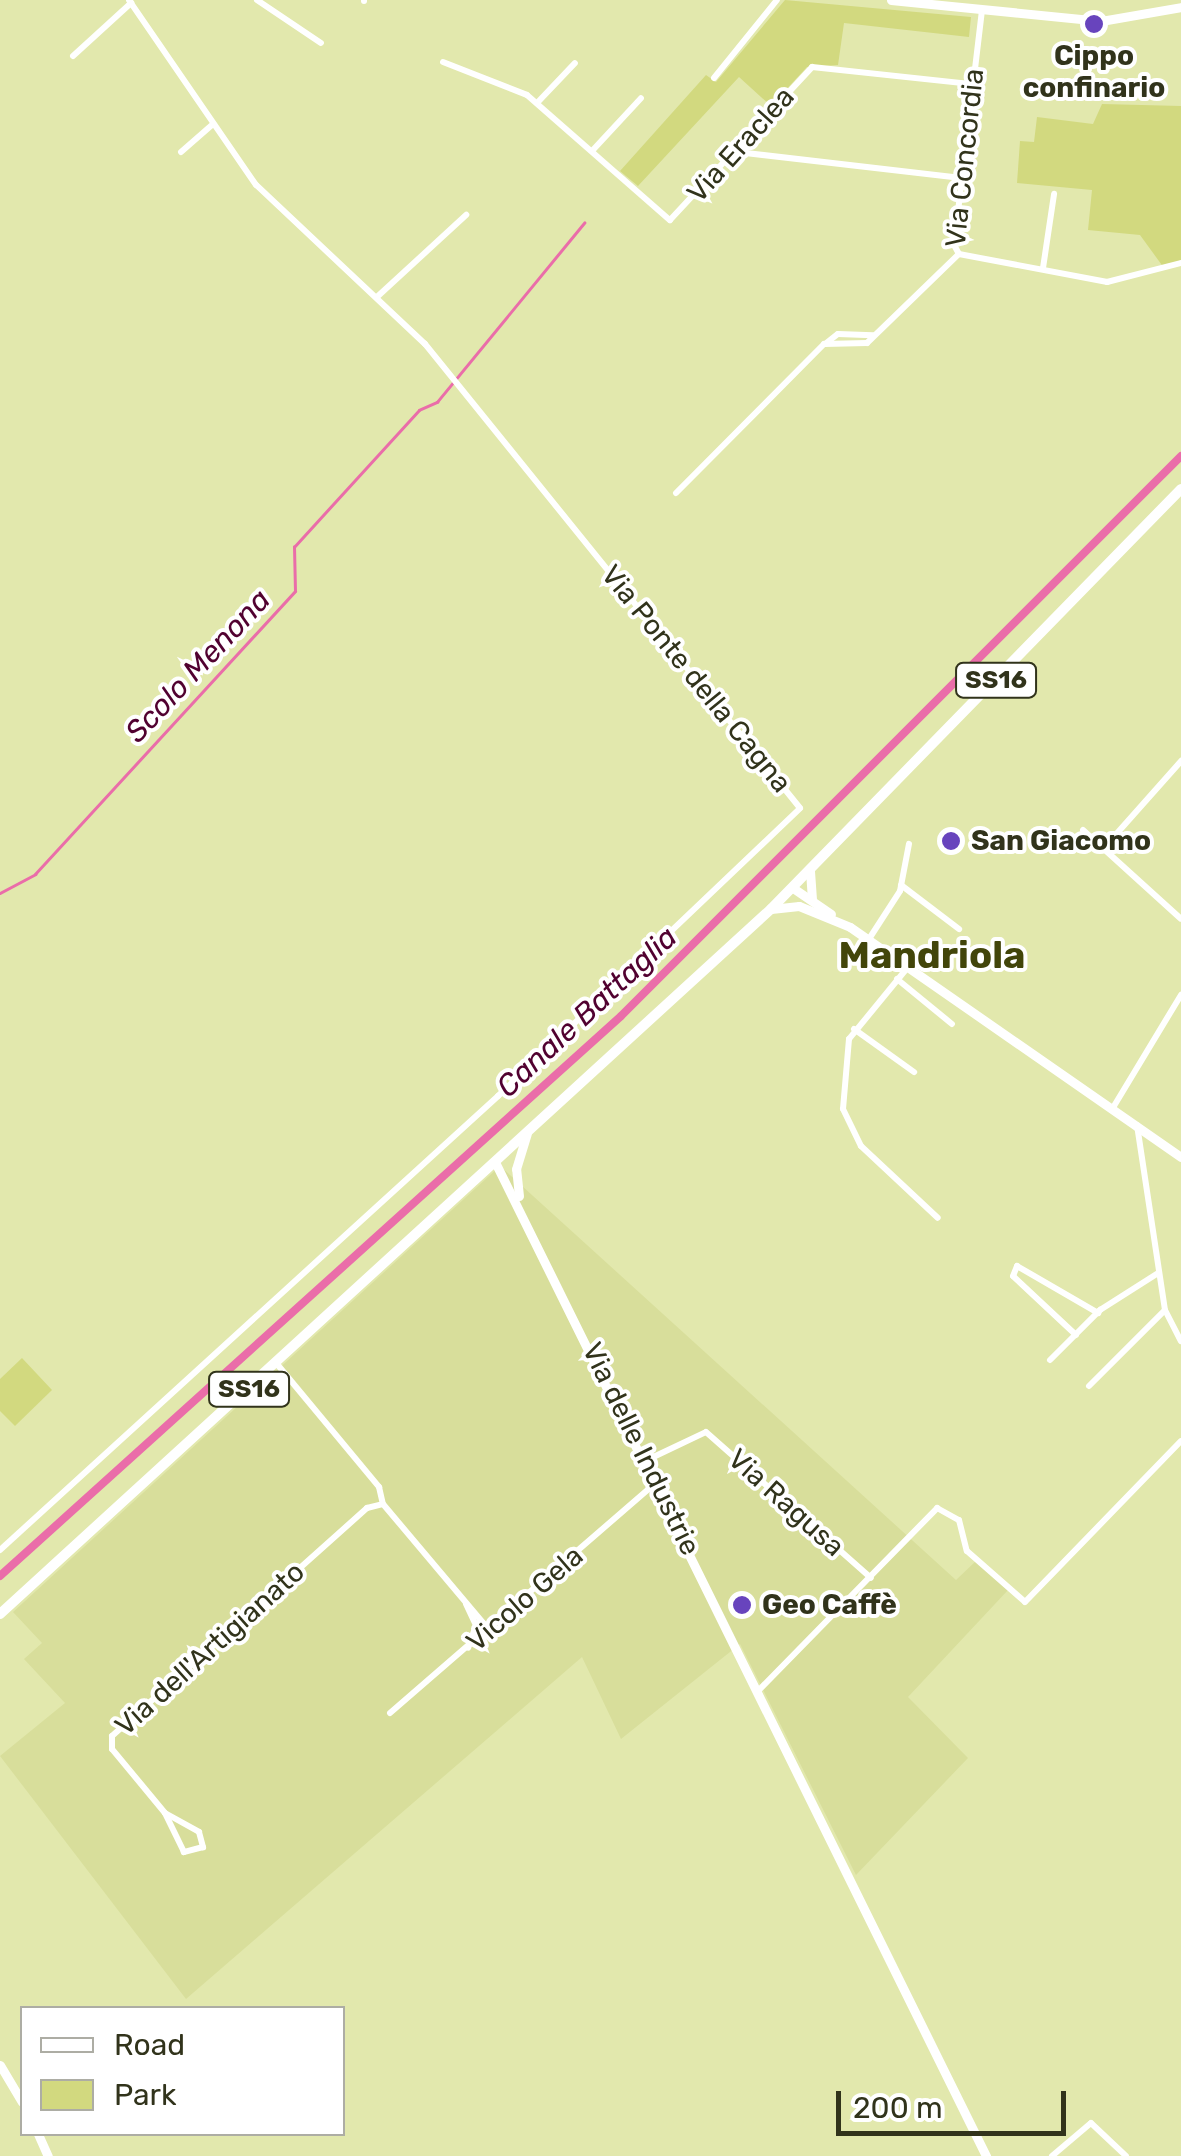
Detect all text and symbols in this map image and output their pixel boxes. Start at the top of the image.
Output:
marker: Cippo confinario [1083,13,1105,35]
place label: Cippo confinario [1023,39,1165,105]
street label: Via Concordia [939,67,991,249]
street label: Via Eraclea [680,80,802,210]
street label: Via Ponte della Cagna [594,558,798,800]
water label: Scolo Menona [118,582,278,750]
road number: SS16 [954,660,1038,700]
place label: San Giacomo [971,824,1151,858]
marker: San Giacomo [940,830,962,852]
water label: Canale Battaglia [489,919,685,1105]
district label: Mandriola [839,933,1025,979]
street label: Via delle Industrie [575,1337,707,1561]
road number: SS16 [206,1369,292,1409]
street label: Via Ragusa [721,1442,851,1564]
street label: Vicolo Gela [460,1539,590,1659]
street label: Via dell'Artigianato [109,1555,311,1743]
place label: Geo Caffè [762,1588,897,1622]
marker: Geo Caffè [731,1594,753,1616]
legend [20,2006,345,2136]
text: Road [114,2027,185,2063]
scale bar [841,2071,1071,2133]
text: Park [114,2077,176,2113]
text: 200 m [853,2090,943,2126]

